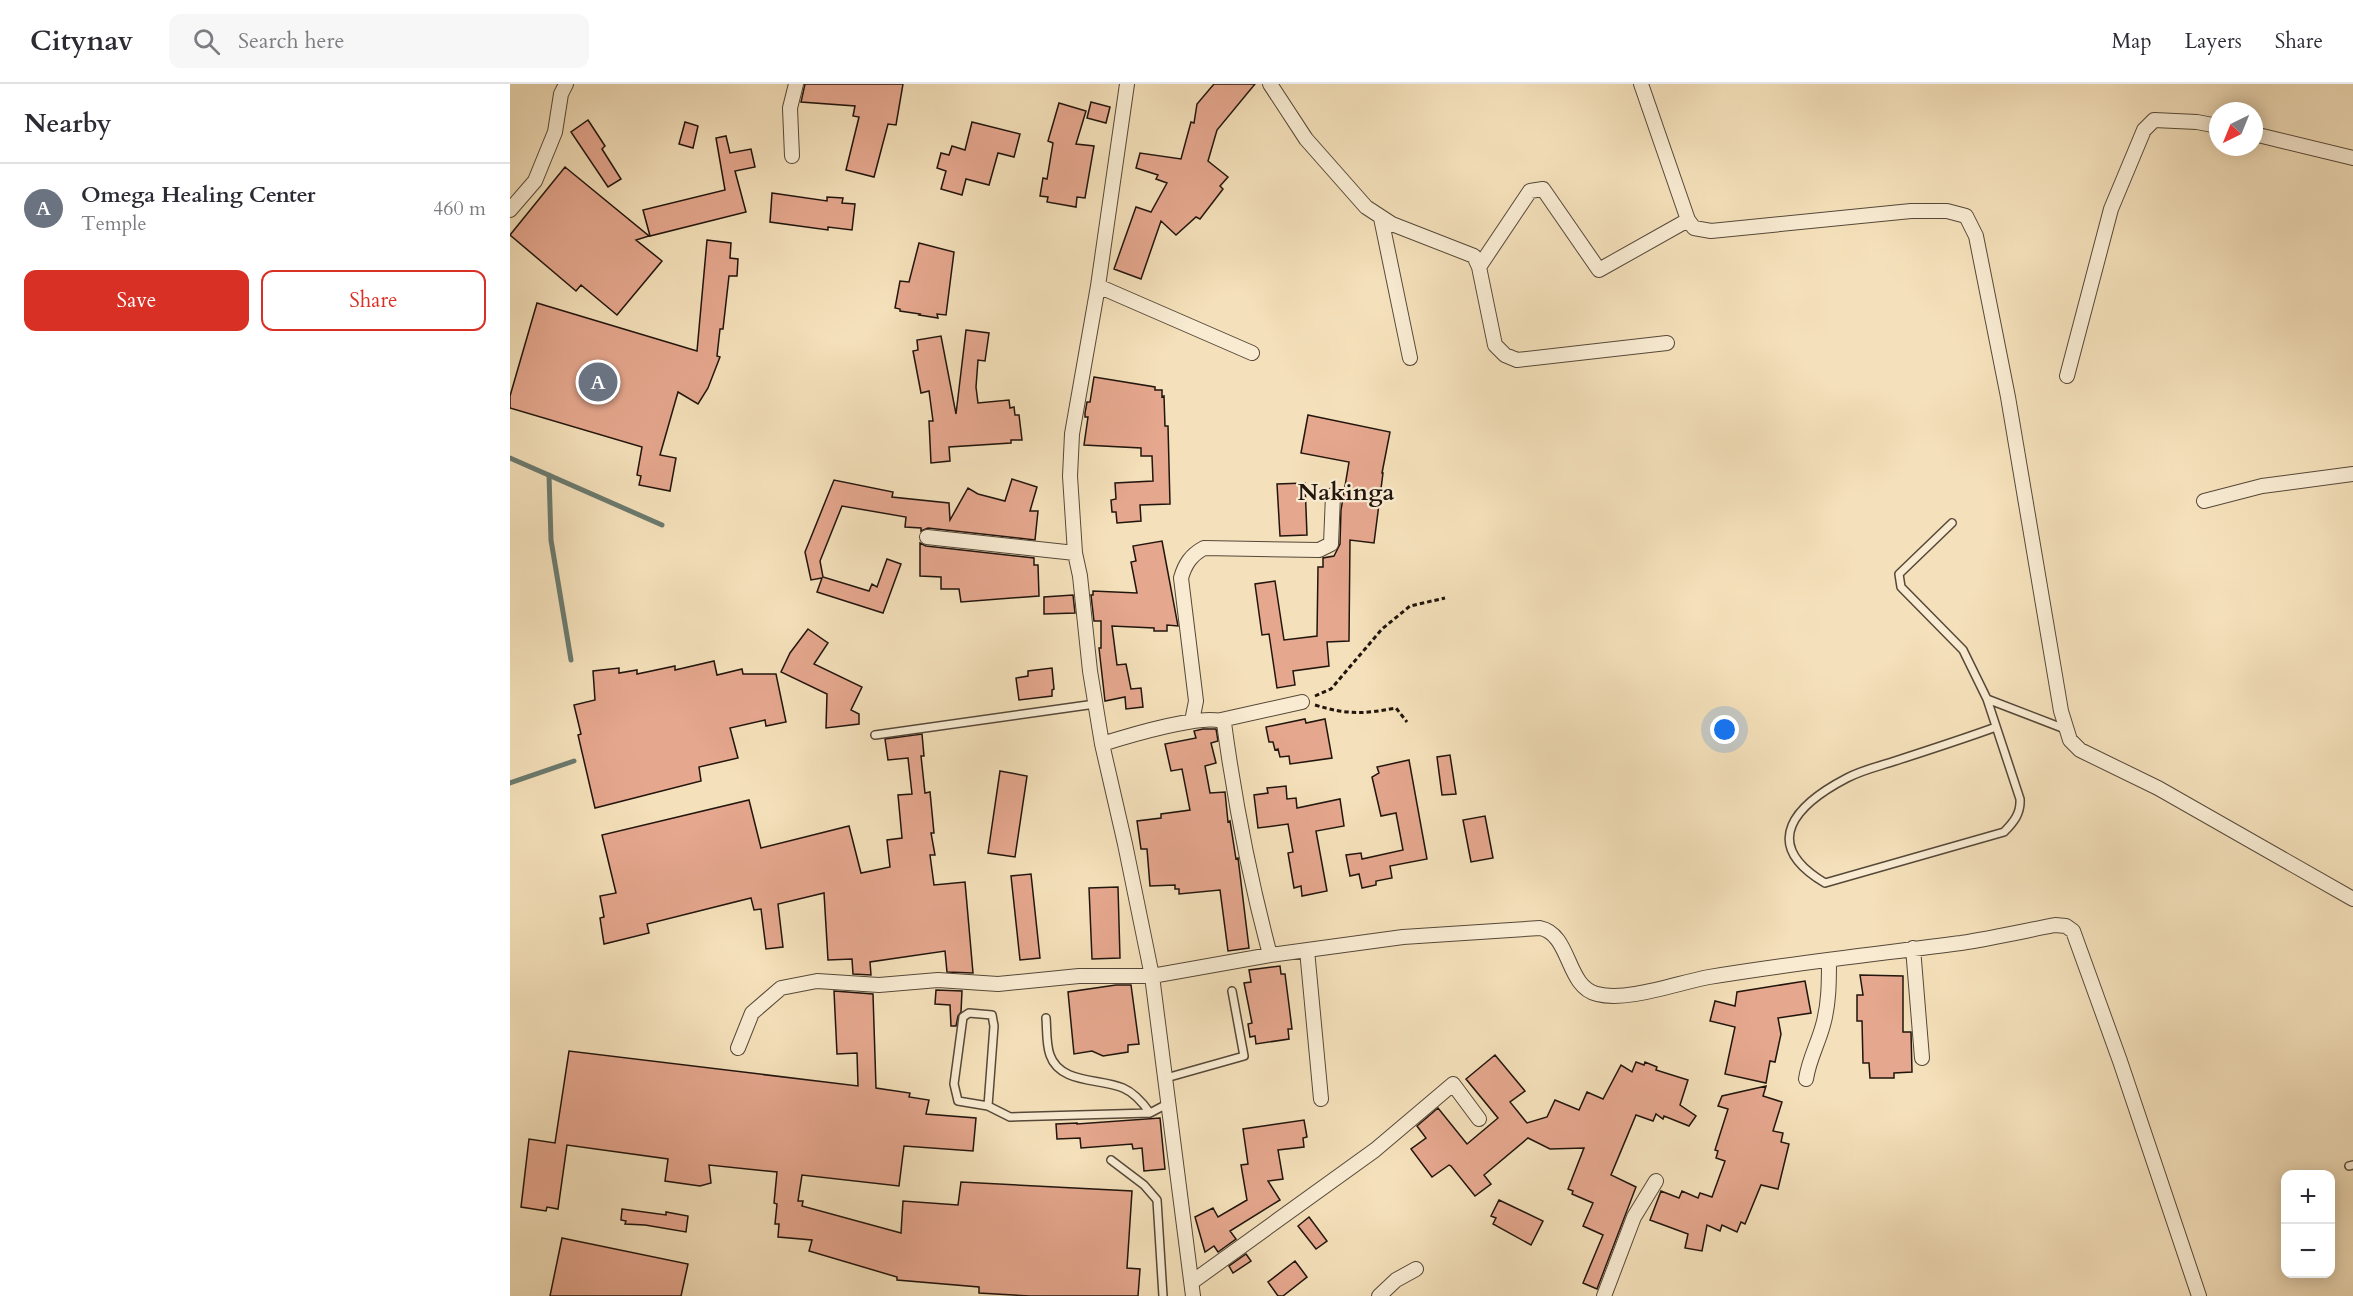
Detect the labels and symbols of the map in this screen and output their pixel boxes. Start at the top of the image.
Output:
north arrow [2209,102,2263,156]
pin: A [578,360,617,404]
district label: Nakinga [1297,476,1395,509]
your location [1710,715,1739,744]

